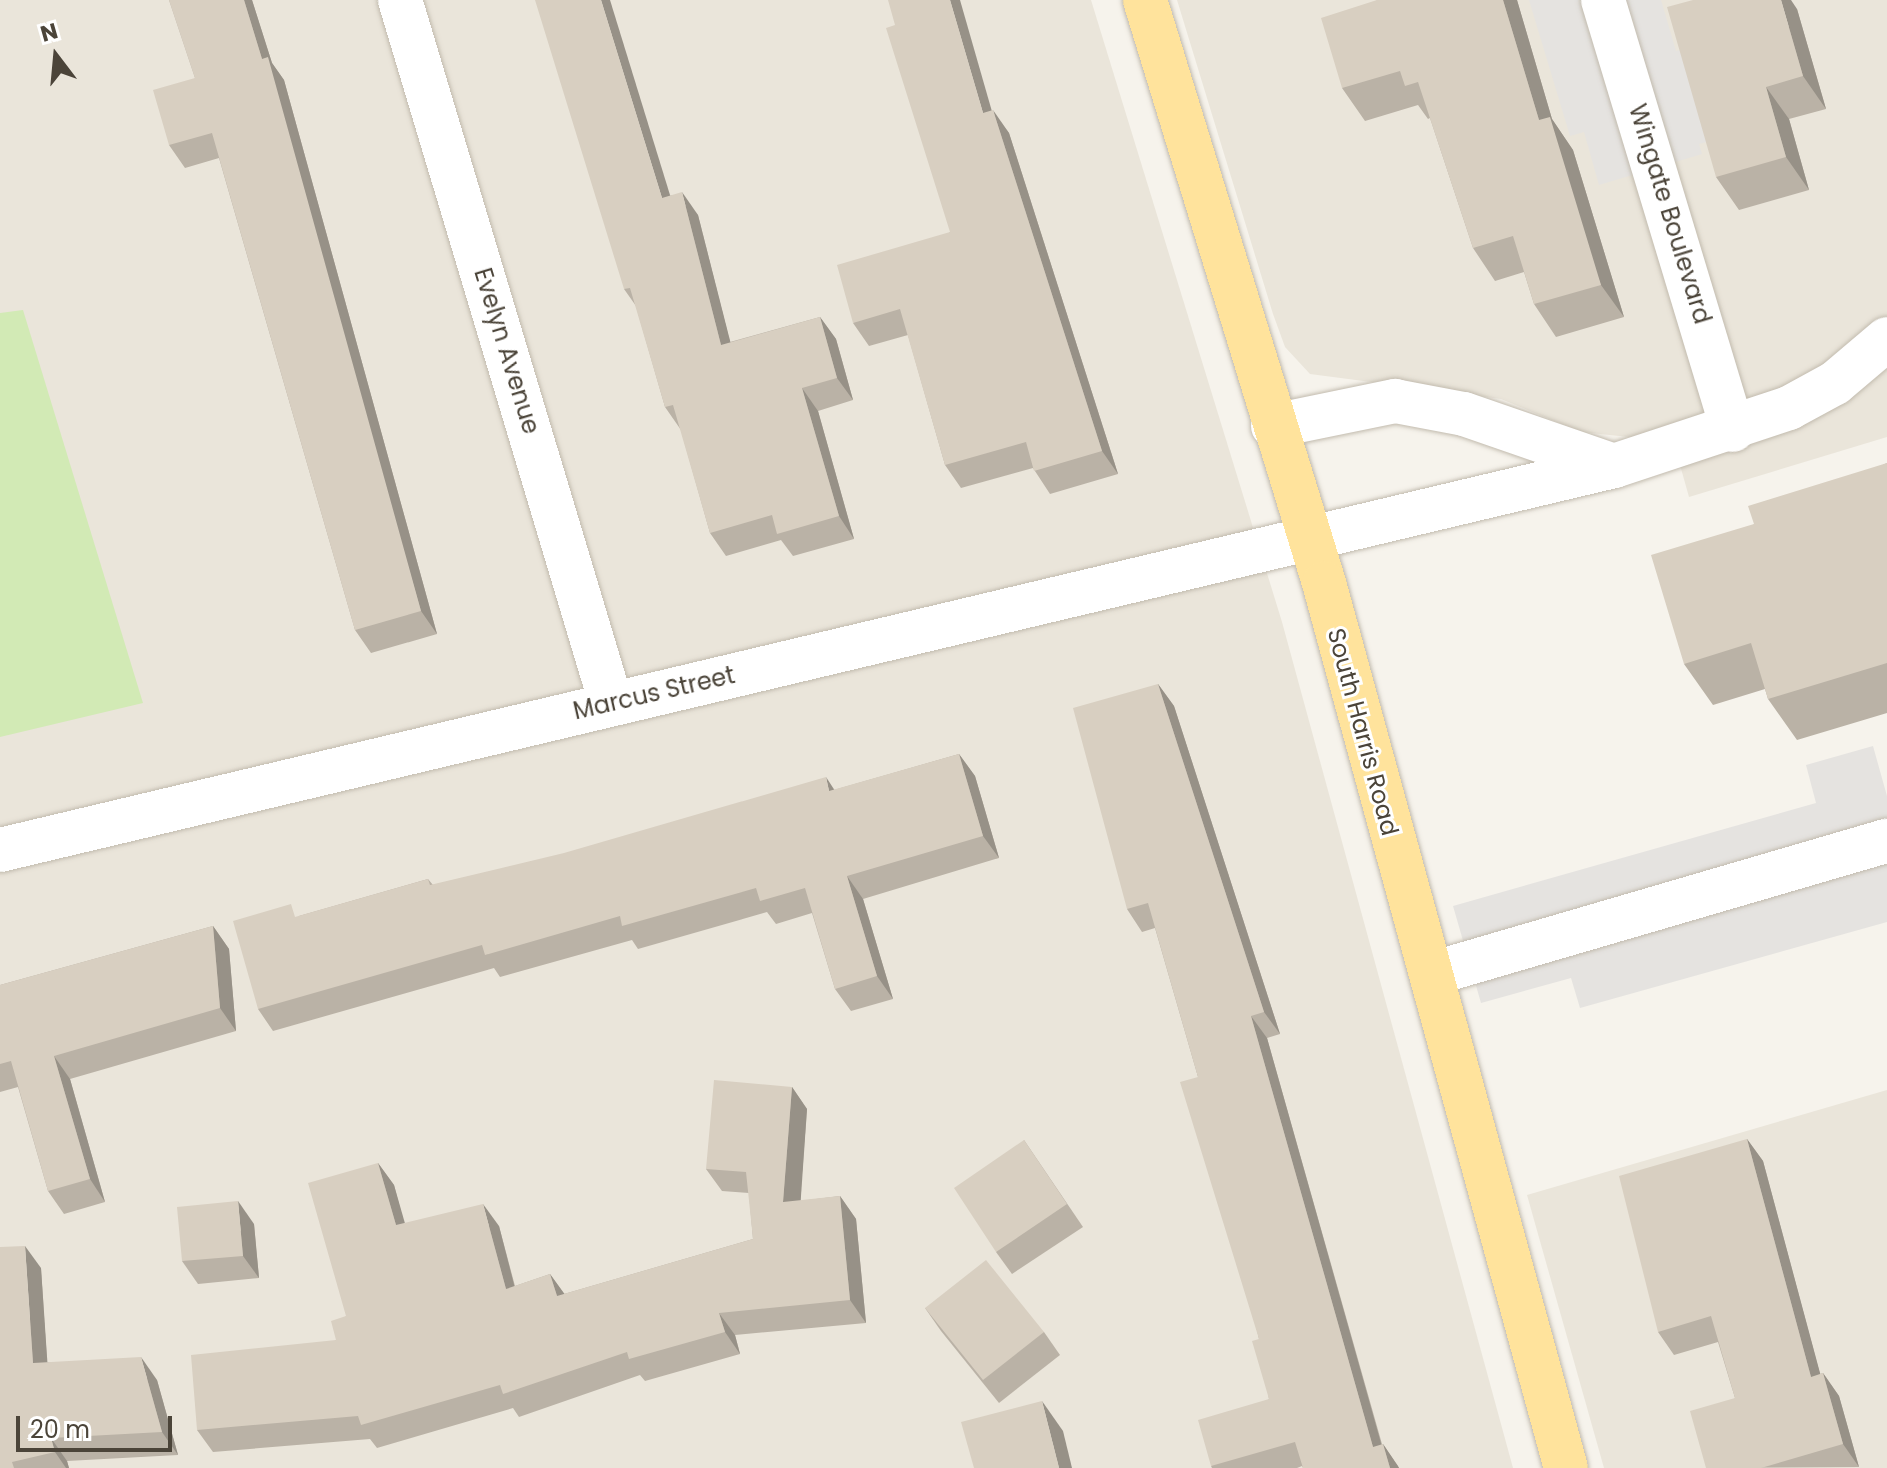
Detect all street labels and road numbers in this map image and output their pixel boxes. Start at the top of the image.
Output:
street label: Wingate Boulevard [1623,101,1717,327]
street label: Evelyn Avenue [468,265,546,437]
street label: South Harris Road [1321,625,1405,839]
street label: Marcus Street [570,660,738,726]

